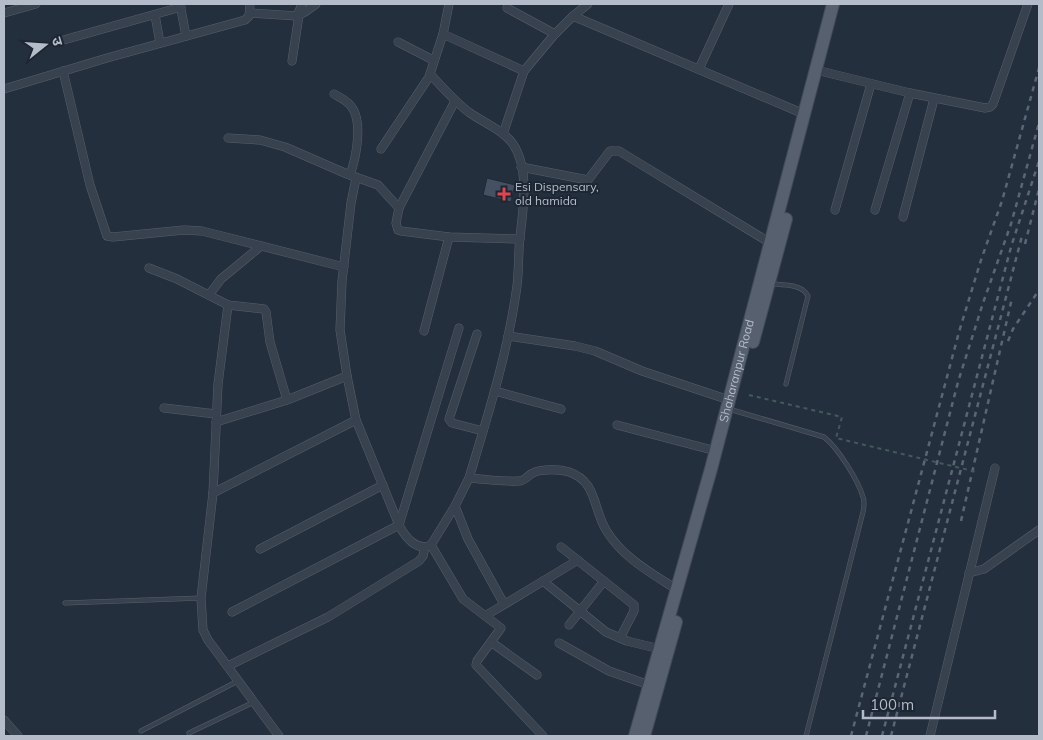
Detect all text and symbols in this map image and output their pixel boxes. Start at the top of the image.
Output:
north arrow [20,20,70,70]
text: उ [48,35,67,49]
place label: Esi Dispensary, old hamida [515,179,599,208]
marker: Esi Dispensary, old hamida [497,187,511,201]
street label: Shaharanpur Road [716,318,757,424]
scale bar [863,688,996,720]
text: 100 m [870,695,914,714]

